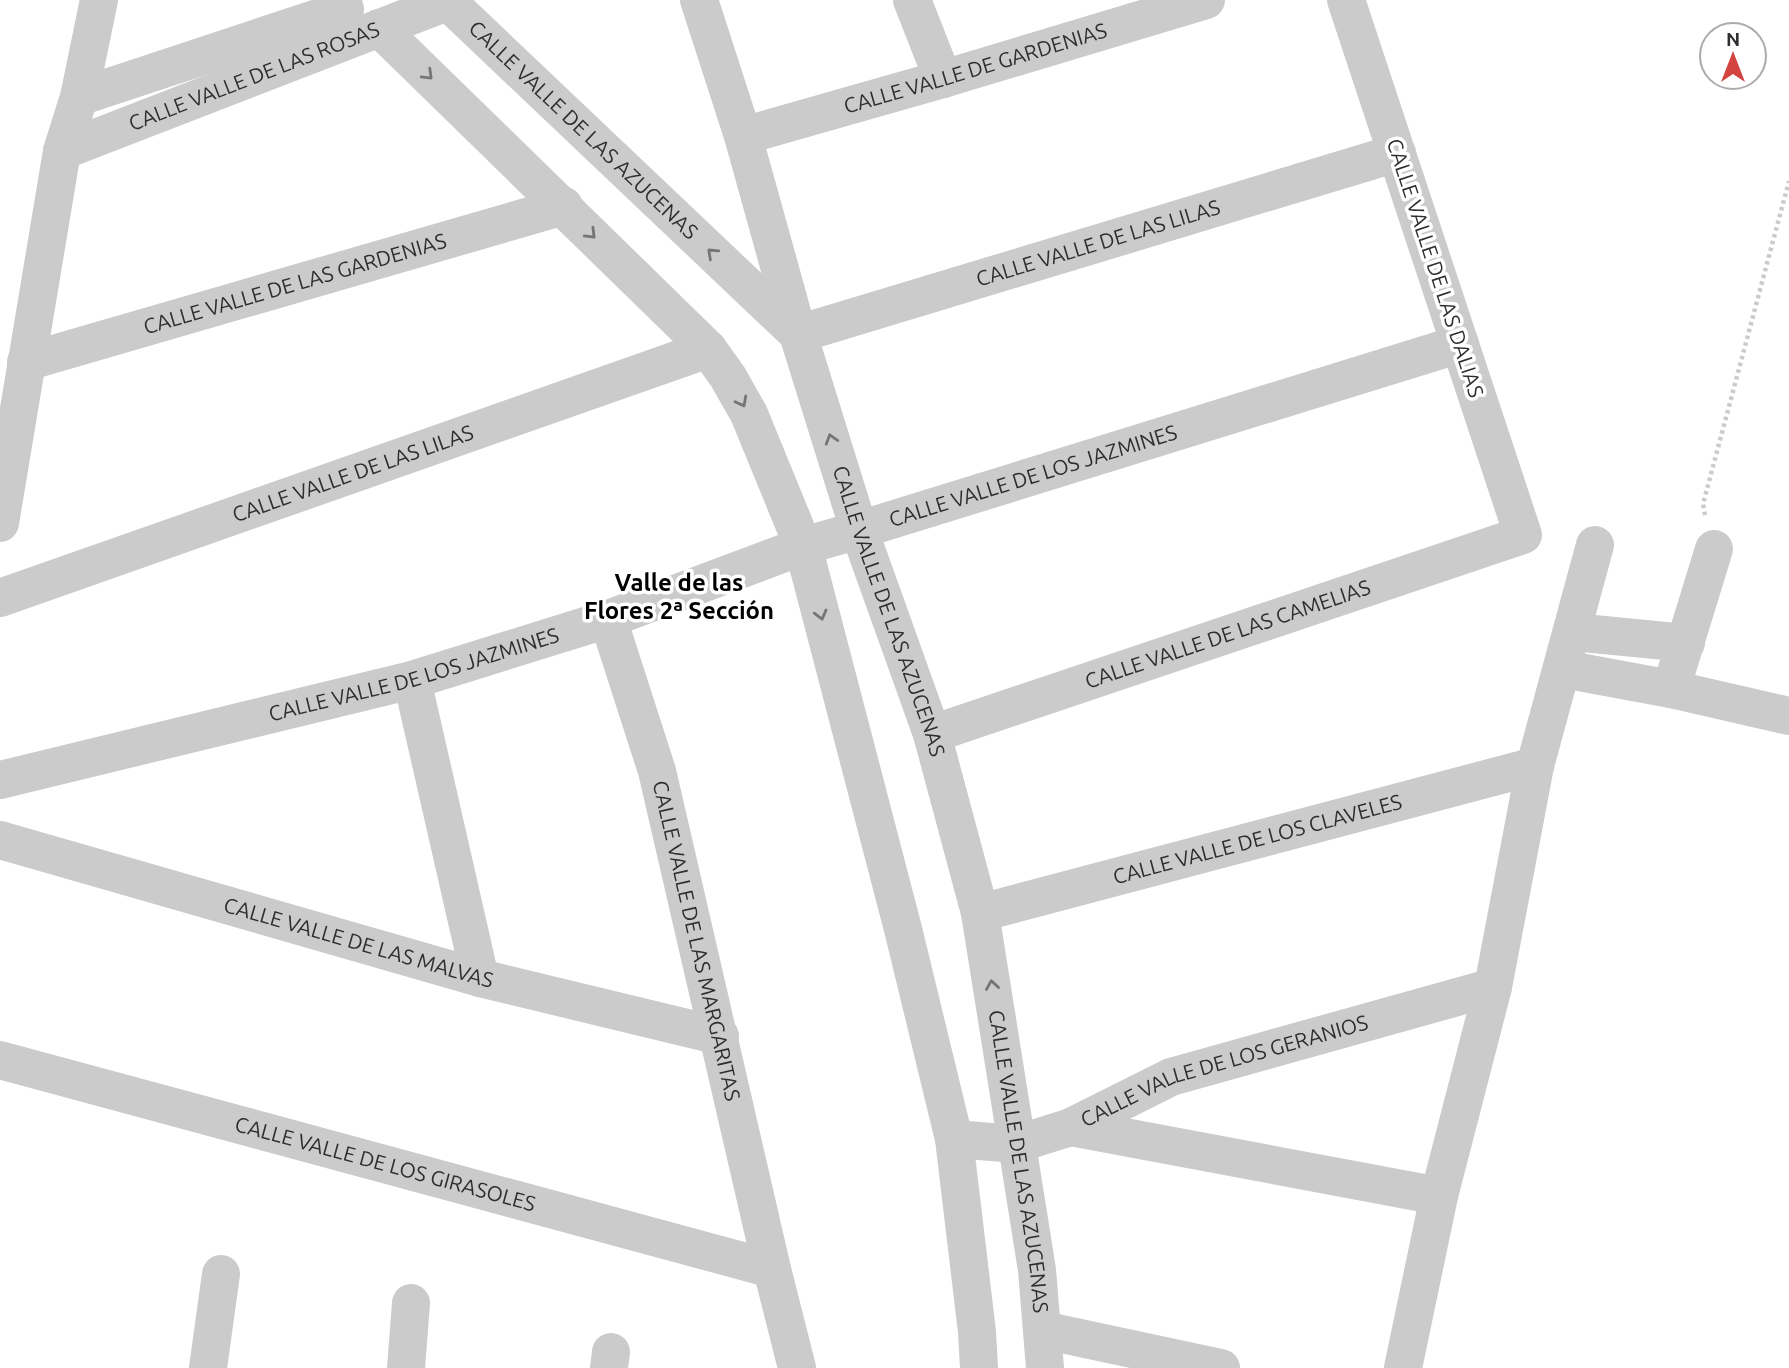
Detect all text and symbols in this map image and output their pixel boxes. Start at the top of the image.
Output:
street label: CALLE VALLE DE LAS AZUCENAS [464,15,703,244]
street label: CALLE VALLE DE LAS ROSAS [125,16,383,135]
street label: CALLE VALLE DE GARDENIAS [841,17,1110,118]
north arrow [1698,21,1768,91]
text: N [1726,28,1740,50]
one-way arrow [420,67,433,80]
street label: CALLE VALLE DE LAS DALIAS [1383,135,1489,400]
street label: CALLE VALLE DE LAS LILAS [973,194,1223,291]
one-way arrow [583,225,596,238]
street label: CALLE VALLE DE LAS GARDENIAS [140,228,449,338]
one-way arrow [708,249,721,262]
one-way arrow [734,395,747,407]
street label: CALLE VALLE DE LOS JAZMINES [886,419,1180,531]
street label: CALLE VALLE DE LAS LILAS [229,420,476,526]
one-way arrow [824,433,839,445]
street label: CALLE VALLE DE LAS AZUCENAS [829,462,951,759]
district label: Valle de las Flores 2ª Sección [584,569,774,624]
street label: CALLE VALLE DE LAS CAMELIAS [1082,574,1373,693]
one-way arrow [813,609,827,621]
street label: CALLE VALLE DE LOS JAZMINES [266,622,561,725]
street label: CALLE VALLE DE LAS MARGARITAS [649,778,746,1103]
street label: CALLE VALLE DE LOS CLAVELES [1110,789,1404,888]
street label: CALLE VALLE DE LAS MALVAS [221,892,496,992]
one-way arrow [985,979,1000,991]
street label: CALLE VALLE DE LAS AZUCENAS [985,1008,1053,1314]
street label: CALLE VALLE DE LOS GERANIOS [1076,1010,1370,1131]
street label: CALLE VALLE DE LOS GIRASOLES [232,1111,538,1215]

